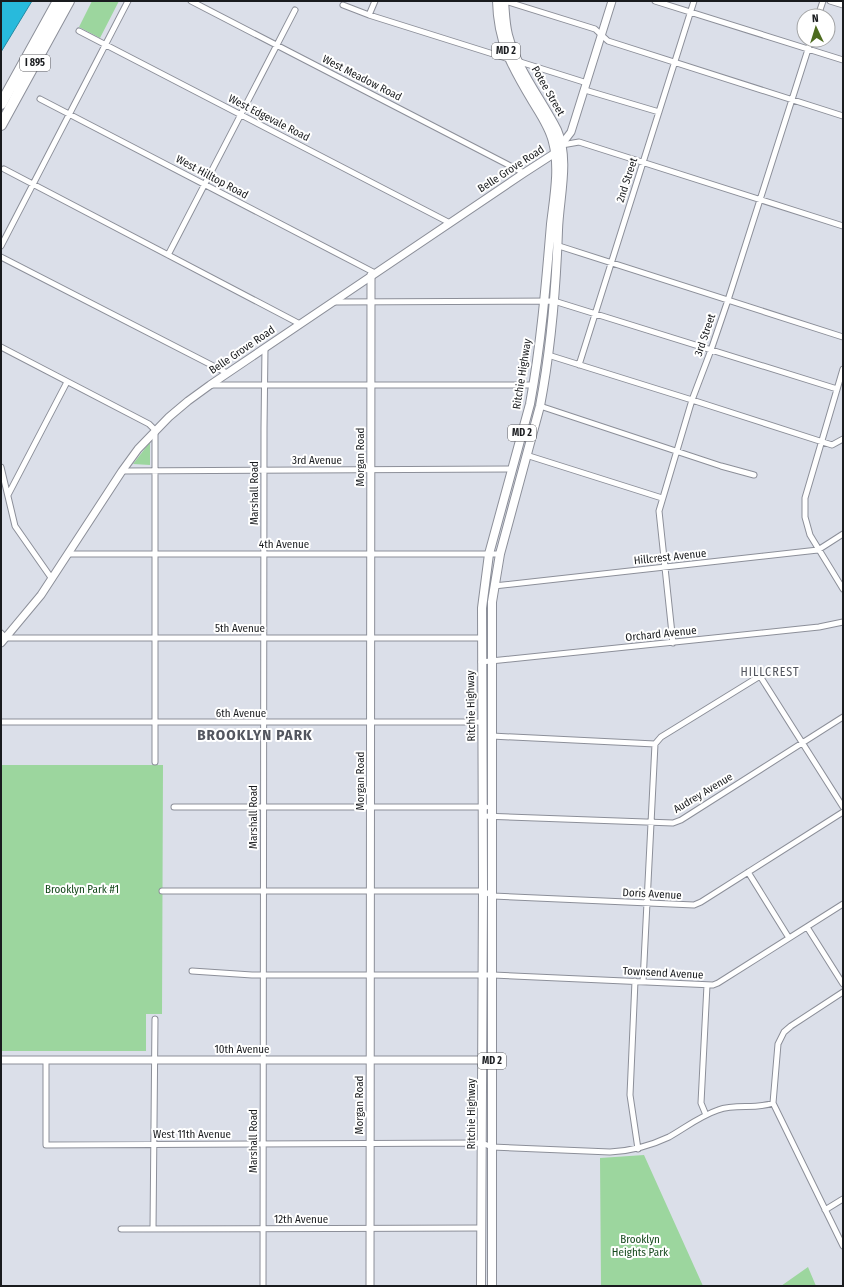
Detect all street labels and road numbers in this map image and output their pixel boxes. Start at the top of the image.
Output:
road number: MD 2 [492,43,520,59]
street label: West Meadow Road [320,52,404,104]
road number: I 895 [20,55,50,71]
street label: Potee Street [529,64,568,118]
street label: West Edgevale Road [226,92,312,144]
street label: Belle Grove Road [475,143,547,195]
street label: West Hilltop Road [174,152,250,202]
street label: 2nd Street [614,156,640,204]
street label: 3rd Street [692,312,718,358]
street label: Belle Grove Road [207,323,277,377]
street label: Ritchie Highway [510,338,534,410]
road number: MD 2 [508,425,536,441]
street label: Morgan Road [354,428,367,486]
street label: 3rd Avenue [292,454,342,467]
street label: Marshall Road [248,461,261,525]
street label: 4th Avenue [259,538,309,551]
street label: Hillcrest Avenue [633,547,707,567]
street label: 5th Avenue [215,622,265,635]
street label: Orchard Avenue [625,624,697,644]
street label: Ritchie Highway [464,670,478,742]
street label: 6th Avenue [216,707,266,720]
street label: Morgan Road [354,752,367,810]
street label: Audrey Avenue [671,770,735,816]
street label: Marshall Road [247,785,260,849]
street label: Doris Avenue [622,886,682,902]
street label: Townsend Avenue [622,964,704,982]
street label: 10th Avenue [214,1043,270,1056]
road number: MD 2 [478,1053,506,1069]
street label: Morgan Road [353,1076,366,1134]
street label: Ritchie Highway [465,1078,478,1150]
street label: Marshall Road [247,1109,260,1173]
street label: West 11th Avenue [153,1128,231,1141]
street label: 12th Avenue [274,1213,328,1226]

